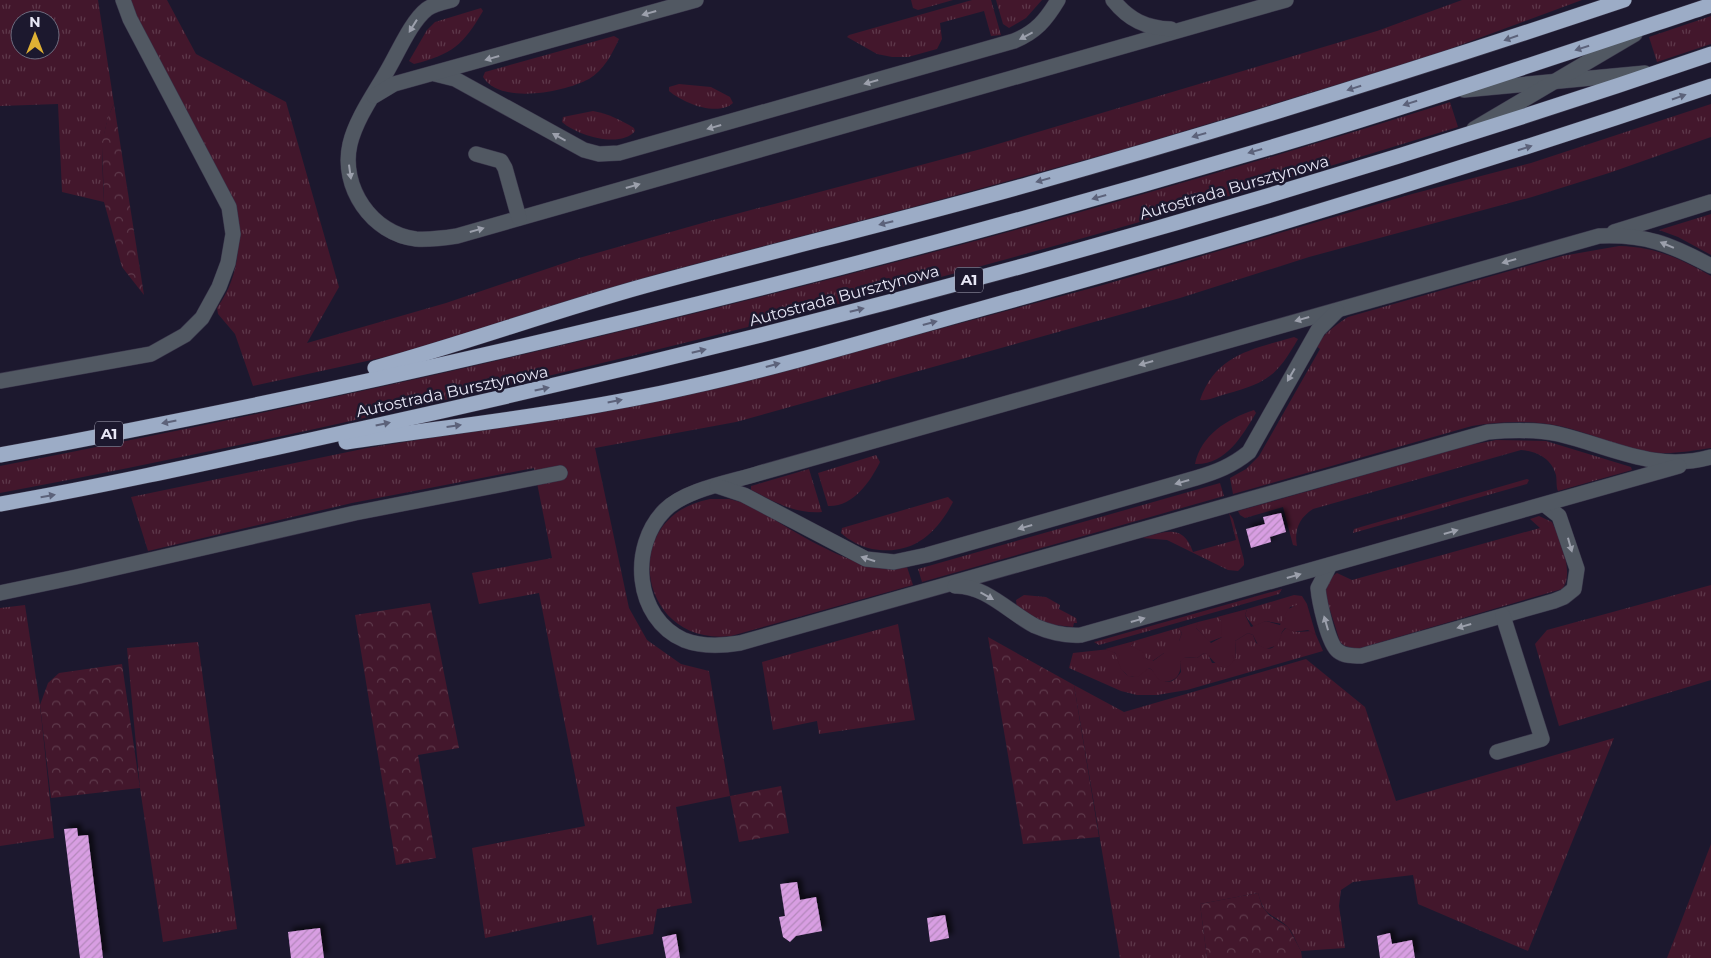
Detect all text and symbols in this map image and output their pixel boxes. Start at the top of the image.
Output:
north arrow [10,10,60,60]
one-way arrow [641,10,656,18]
text: N [29,13,41,31]
one-way arrow [409,19,418,33]
one-way arrow [1019,31,1033,40]
one-way arrow [1504,35,1519,42]
one-way arrow [1574,45,1589,52]
one-way arrow [485,54,500,62]
one-way arrow [863,79,878,87]
one-way arrow [1347,85,1362,93]
one-way arrow [1672,93,1687,101]
one-way arrow [1403,100,1418,108]
one-way arrow [707,123,722,131]
one-way arrow [1191,131,1206,139]
one-way arrow [553,132,566,141]
one-way arrow [1518,143,1533,151]
one-way arrow [1247,148,1262,156]
street label: Autostrada Bursztynowa [1137,151,1331,224]
one-way arrow [347,165,355,181]
one-way arrow [1035,177,1050,185]
one-way arrow [625,181,640,189]
one-way arrow [1091,193,1106,201]
one-way arrow [878,219,893,227]
one-way arrow [469,226,484,234]
one-way arrow [1660,241,1674,249]
one-way arrow [1502,258,1517,266]
street label: Autostrada Bursztynowa [747,261,941,330]
road number: A1 [955,268,983,292]
one-way arrow [849,306,864,314]
one-way arrow [1295,315,1310,323]
one-way arrow [923,319,938,327]
one-way arrow [692,347,707,355]
one-way arrow [1138,360,1153,368]
one-way arrow [766,361,781,369]
street label: Autostrada Bursztynowa [354,362,550,421]
one-way arrow [1287,368,1295,383]
one-way arrow [534,385,550,393]
one-way arrow [607,397,623,405]
one-way arrow [162,418,177,426]
one-way arrow [375,420,390,428]
road number: A1 [95,422,123,446]
one-way arrow [447,422,463,430]
one-way arrow [1174,479,1189,487]
one-way arrow [40,491,56,499]
one-way arrow [1018,523,1033,531]
one-way arrow [1443,527,1458,535]
one-way arrow [1566,538,1574,553]
one-way arrow [860,554,875,562]
one-way arrow [1287,571,1302,579]
one-way arrow [980,592,995,600]
one-way arrow [1322,615,1330,630]
one-way arrow [1130,616,1145,624]
one-way arrow [1456,623,1471,631]

